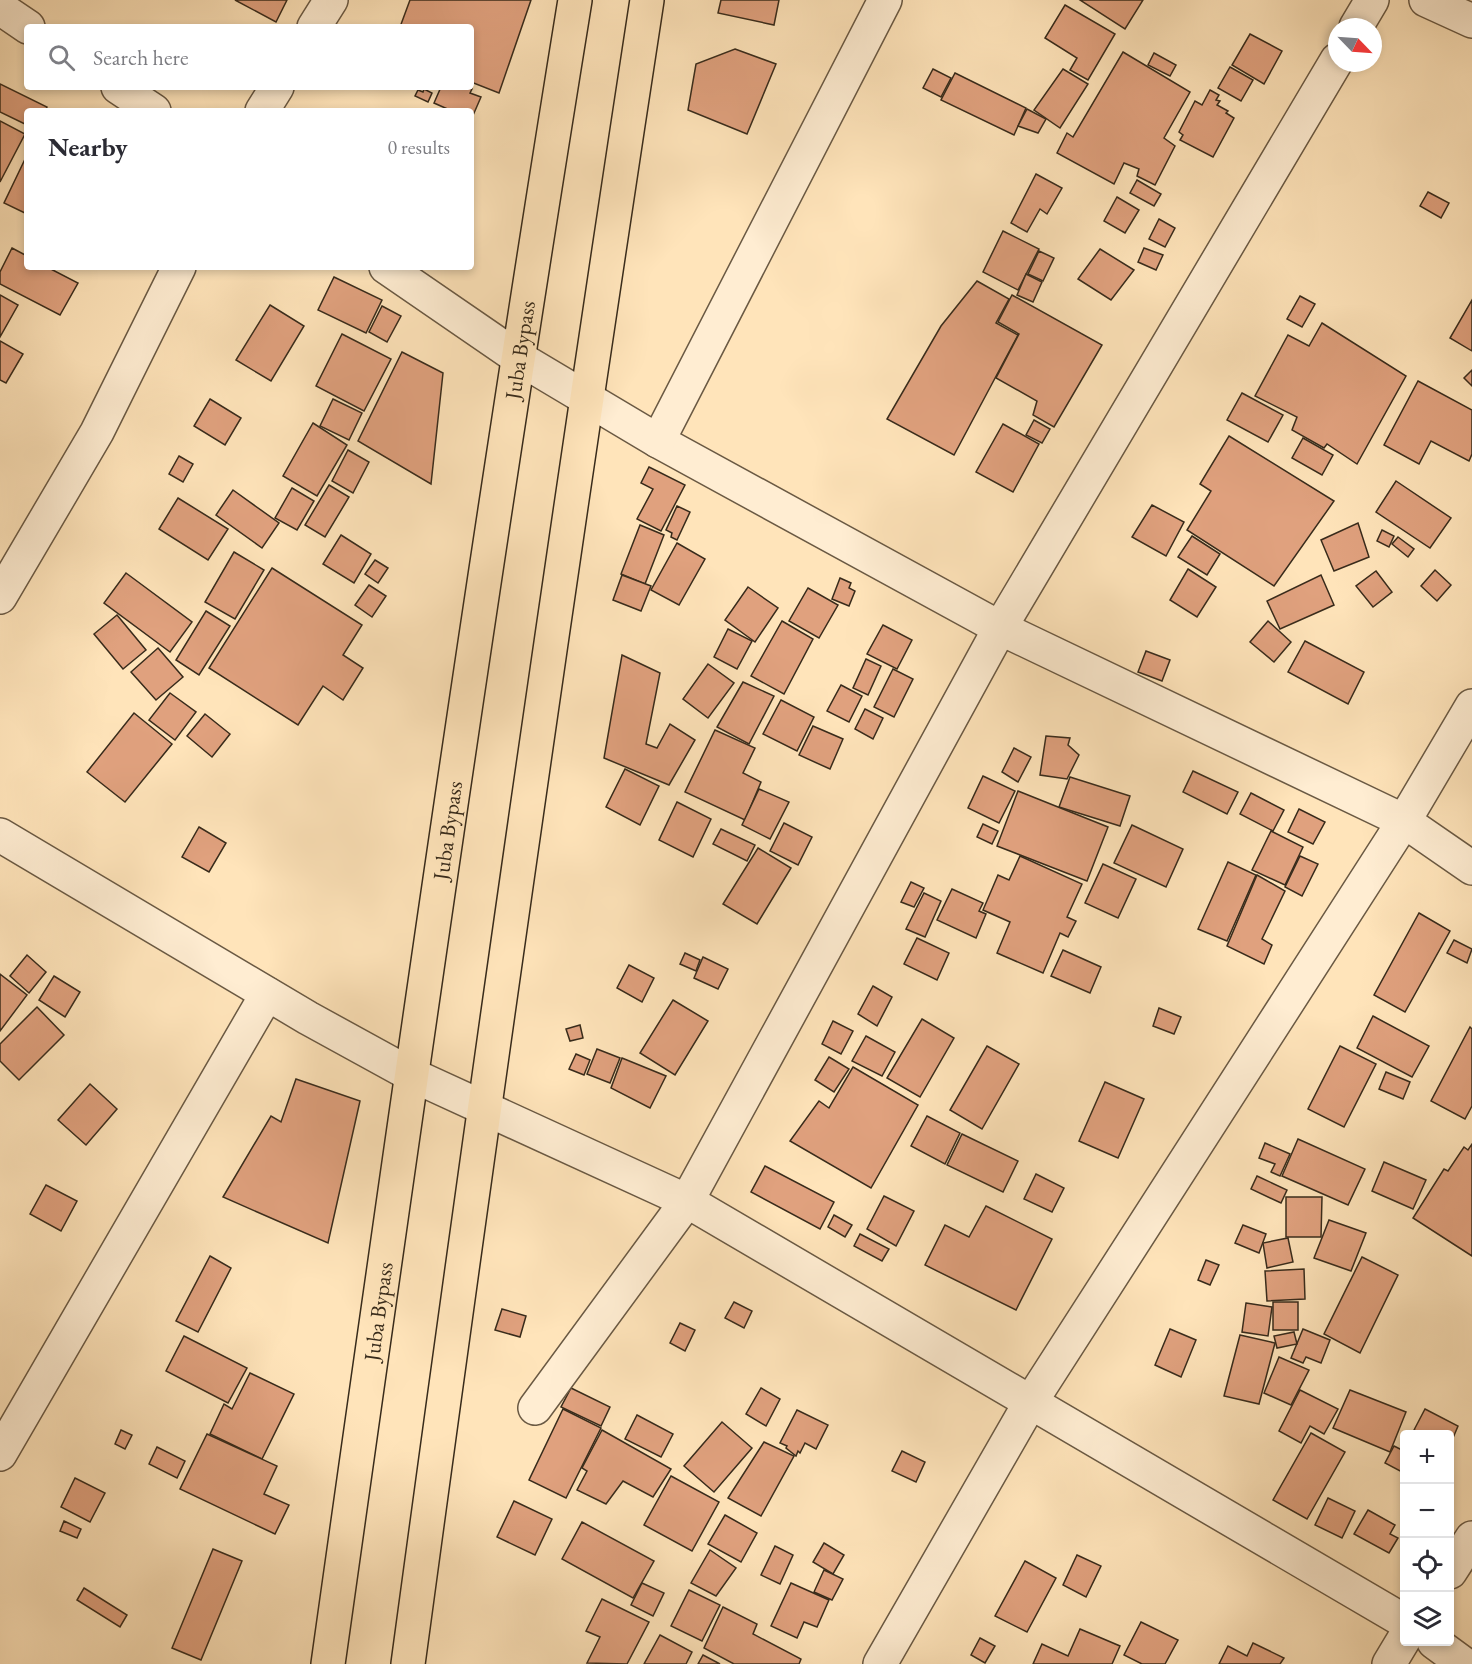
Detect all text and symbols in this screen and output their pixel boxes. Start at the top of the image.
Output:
north arrow [1328,18,1382,72]
search box [24,24,474,90]
icon: search [45,41,78,74]
text: Search here [93,43,188,72]
text: Nearby [48,130,128,164]
text: 0 results [387,134,450,160]
street label: Juba Bypass [498,298,542,403]
street label: Juba Bypass [426,779,469,884]
street label: Juba Bypass [357,1260,400,1365]
map controls [1400,1430,1454,1646]
button: + [1400,1430,1454,1484]
button: − [1400,1484,1454,1538]
button: locate [1400,1538,1454,1592]
button: layers [1400,1592,1454,1646]

